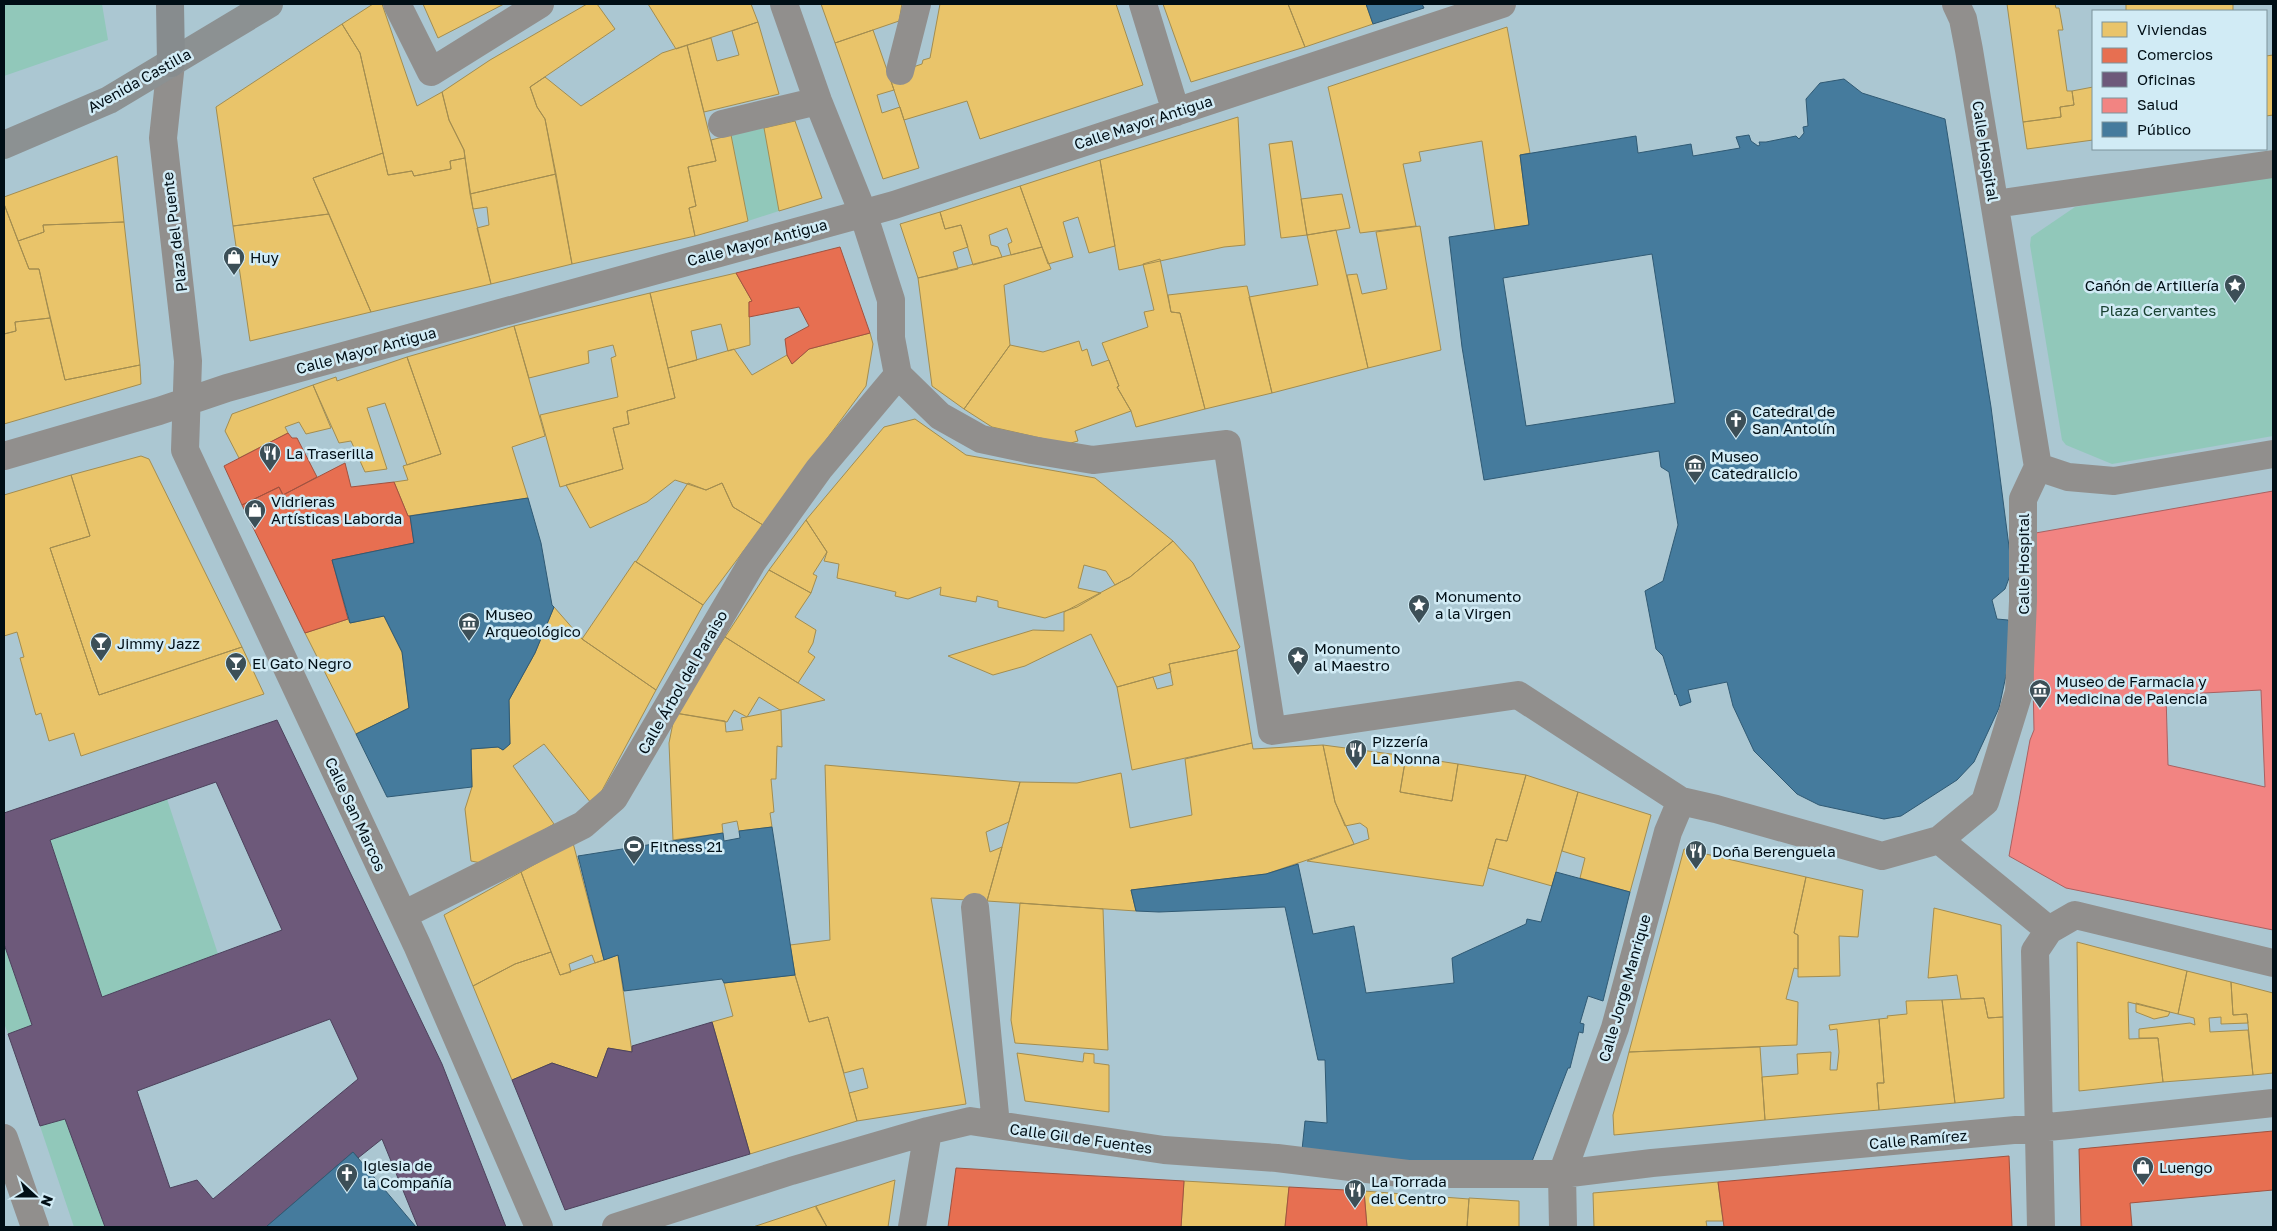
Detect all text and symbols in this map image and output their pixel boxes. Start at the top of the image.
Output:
legend [2092,10,2267,150]
text: Viviendas [2137,20,2207,38]
street label: Avenida Castilla [84,44,194,116]
text: Comercios [2137,45,2213,63]
text: Oficinas [2137,70,2195,88]
street label: Calle Mayor Antigua [1072,91,1214,153]
text: Salud [2137,95,2178,113]
street label: Calle Hospital [1969,99,2003,203]
text: Público [2137,120,2191,138]
street label: Plaza del Puente [158,171,190,293]
street label: Calle Mayor Antigua [685,215,829,269]
shop icon: Huy [222,245,246,276]
place label: Huy [250,248,279,266]
place icon: Cañón de Artillería [2223,273,2247,304]
place label: Cañón de Artillería [2085,276,2219,294]
park label: Plaza Cervantes [2100,301,2216,319]
street label: Calle Mayor Antigua [294,323,438,377]
place label: Catedral de San Antolín [1752,402,1835,437]
church icon: Catedral de San Antolín [1724,408,1748,439]
restaurant icon: La Traserilla [258,441,282,472]
place label: La Traserilla [286,444,374,462]
place label: Museo Catedralicio [1711,447,1798,482]
museum icon: Museo Catedralicio [1683,453,1707,484]
place label: Vidrieras Artísticas Laborda [271,492,402,527]
shop icon: Vidrieras Artísticas Laborda [243,498,267,529]
street label: Calle Hospital [2014,513,2032,615]
place label: Monumento a la Virgen [1435,587,1521,622]
place icon: Monumento a la Virgen [1407,593,1431,624]
place label: Museo Arqueológico [485,605,581,640]
street label: Calle Árbol del Paraiso [633,607,731,757]
museum icon: Museo Arqueológico [457,611,481,642]
bar icon: Jimmy Jazz [89,631,113,662]
place label: Jimmy Jazz [117,634,200,652]
place label: Monumento al Maestro [1314,639,1400,674]
place icon: Monumento al Maestro [1286,645,1310,676]
bar icon: El Gato Negro [224,651,248,682]
place label: El Gato Negro [252,654,351,672]
place label: Museo de Farmacia y Medicina de Palencia [2056,672,2208,707]
museum icon: Museo de Farmacia y Medicina de Palencia [2028,678,2052,709]
place label: Pizzería La Nonna [1372,732,1440,767]
restaurant icon: Pizzería La Nonna [1344,738,1368,769]
street label: Calle San Marcos [322,754,390,874]
sports icon: Fitness 21 [622,834,646,865]
place label: Fitness 21 [650,837,723,855]
restaurant icon: Doña Berenguela [1684,839,1708,870]
place label: Doña Berenguela [1712,842,1836,860]
street label: Calle Jorge Manrique [1594,912,1654,1064]
street label: Calle Gil de Fuentes [1009,1119,1154,1157]
street label: Calle Ramírez [1868,1126,1968,1152]
shop icon: Luengo [2131,1155,2155,1186]
place label: Iglesia de la Compañía [363,1156,452,1191]
place label: Luengo [2159,1158,2212,1176]
church icon: Iglesia de la Compañía [335,1162,359,1193]
north arrow [10,1171,60,1221]
place label: La Torrada del Centro [1371,1172,1447,1207]
restaurant icon: La Torrada del Centro [1343,1178,1367,1209]
text: N [38,1193,57,1209]

